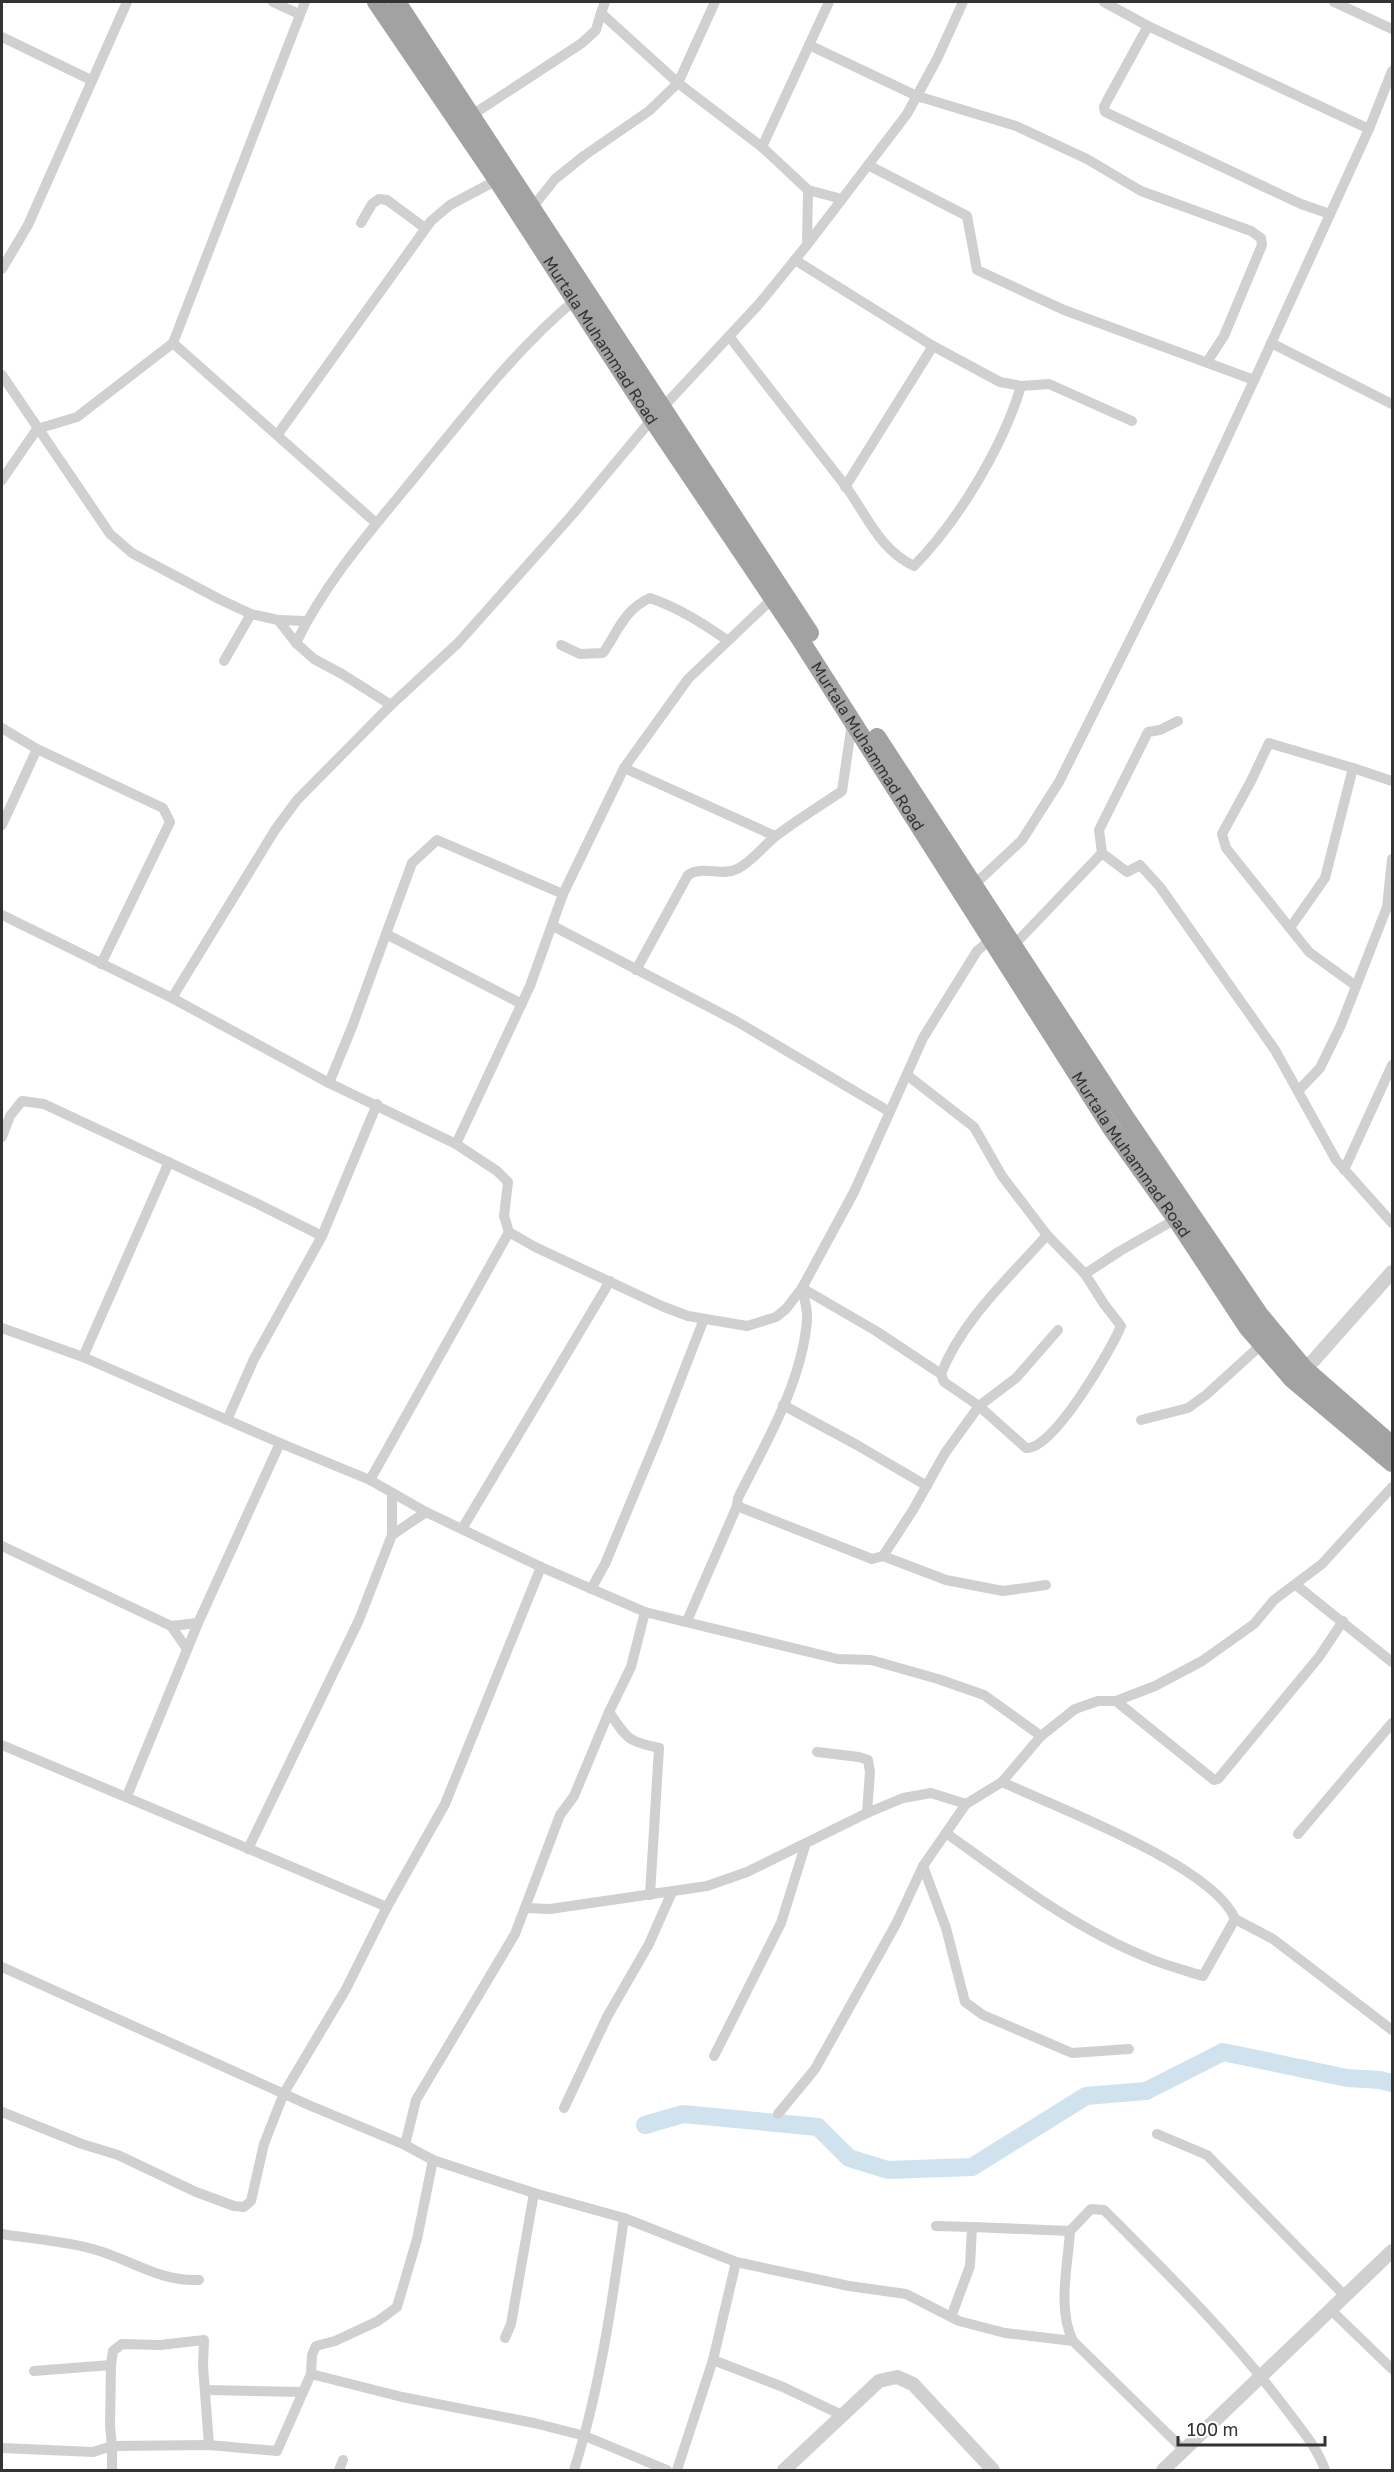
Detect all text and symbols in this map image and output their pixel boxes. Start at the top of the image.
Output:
street label: Murtala Muhammad Road [539,252,663,428]
street label: Murtala Muhammad Road [807,658,929,834]
street label: Murtala Muhammad Road [1068,1068,1195,1241]
scale bar [1178,2409,1325,2447]
text: 100 m [1187,2418,1238,2440]

